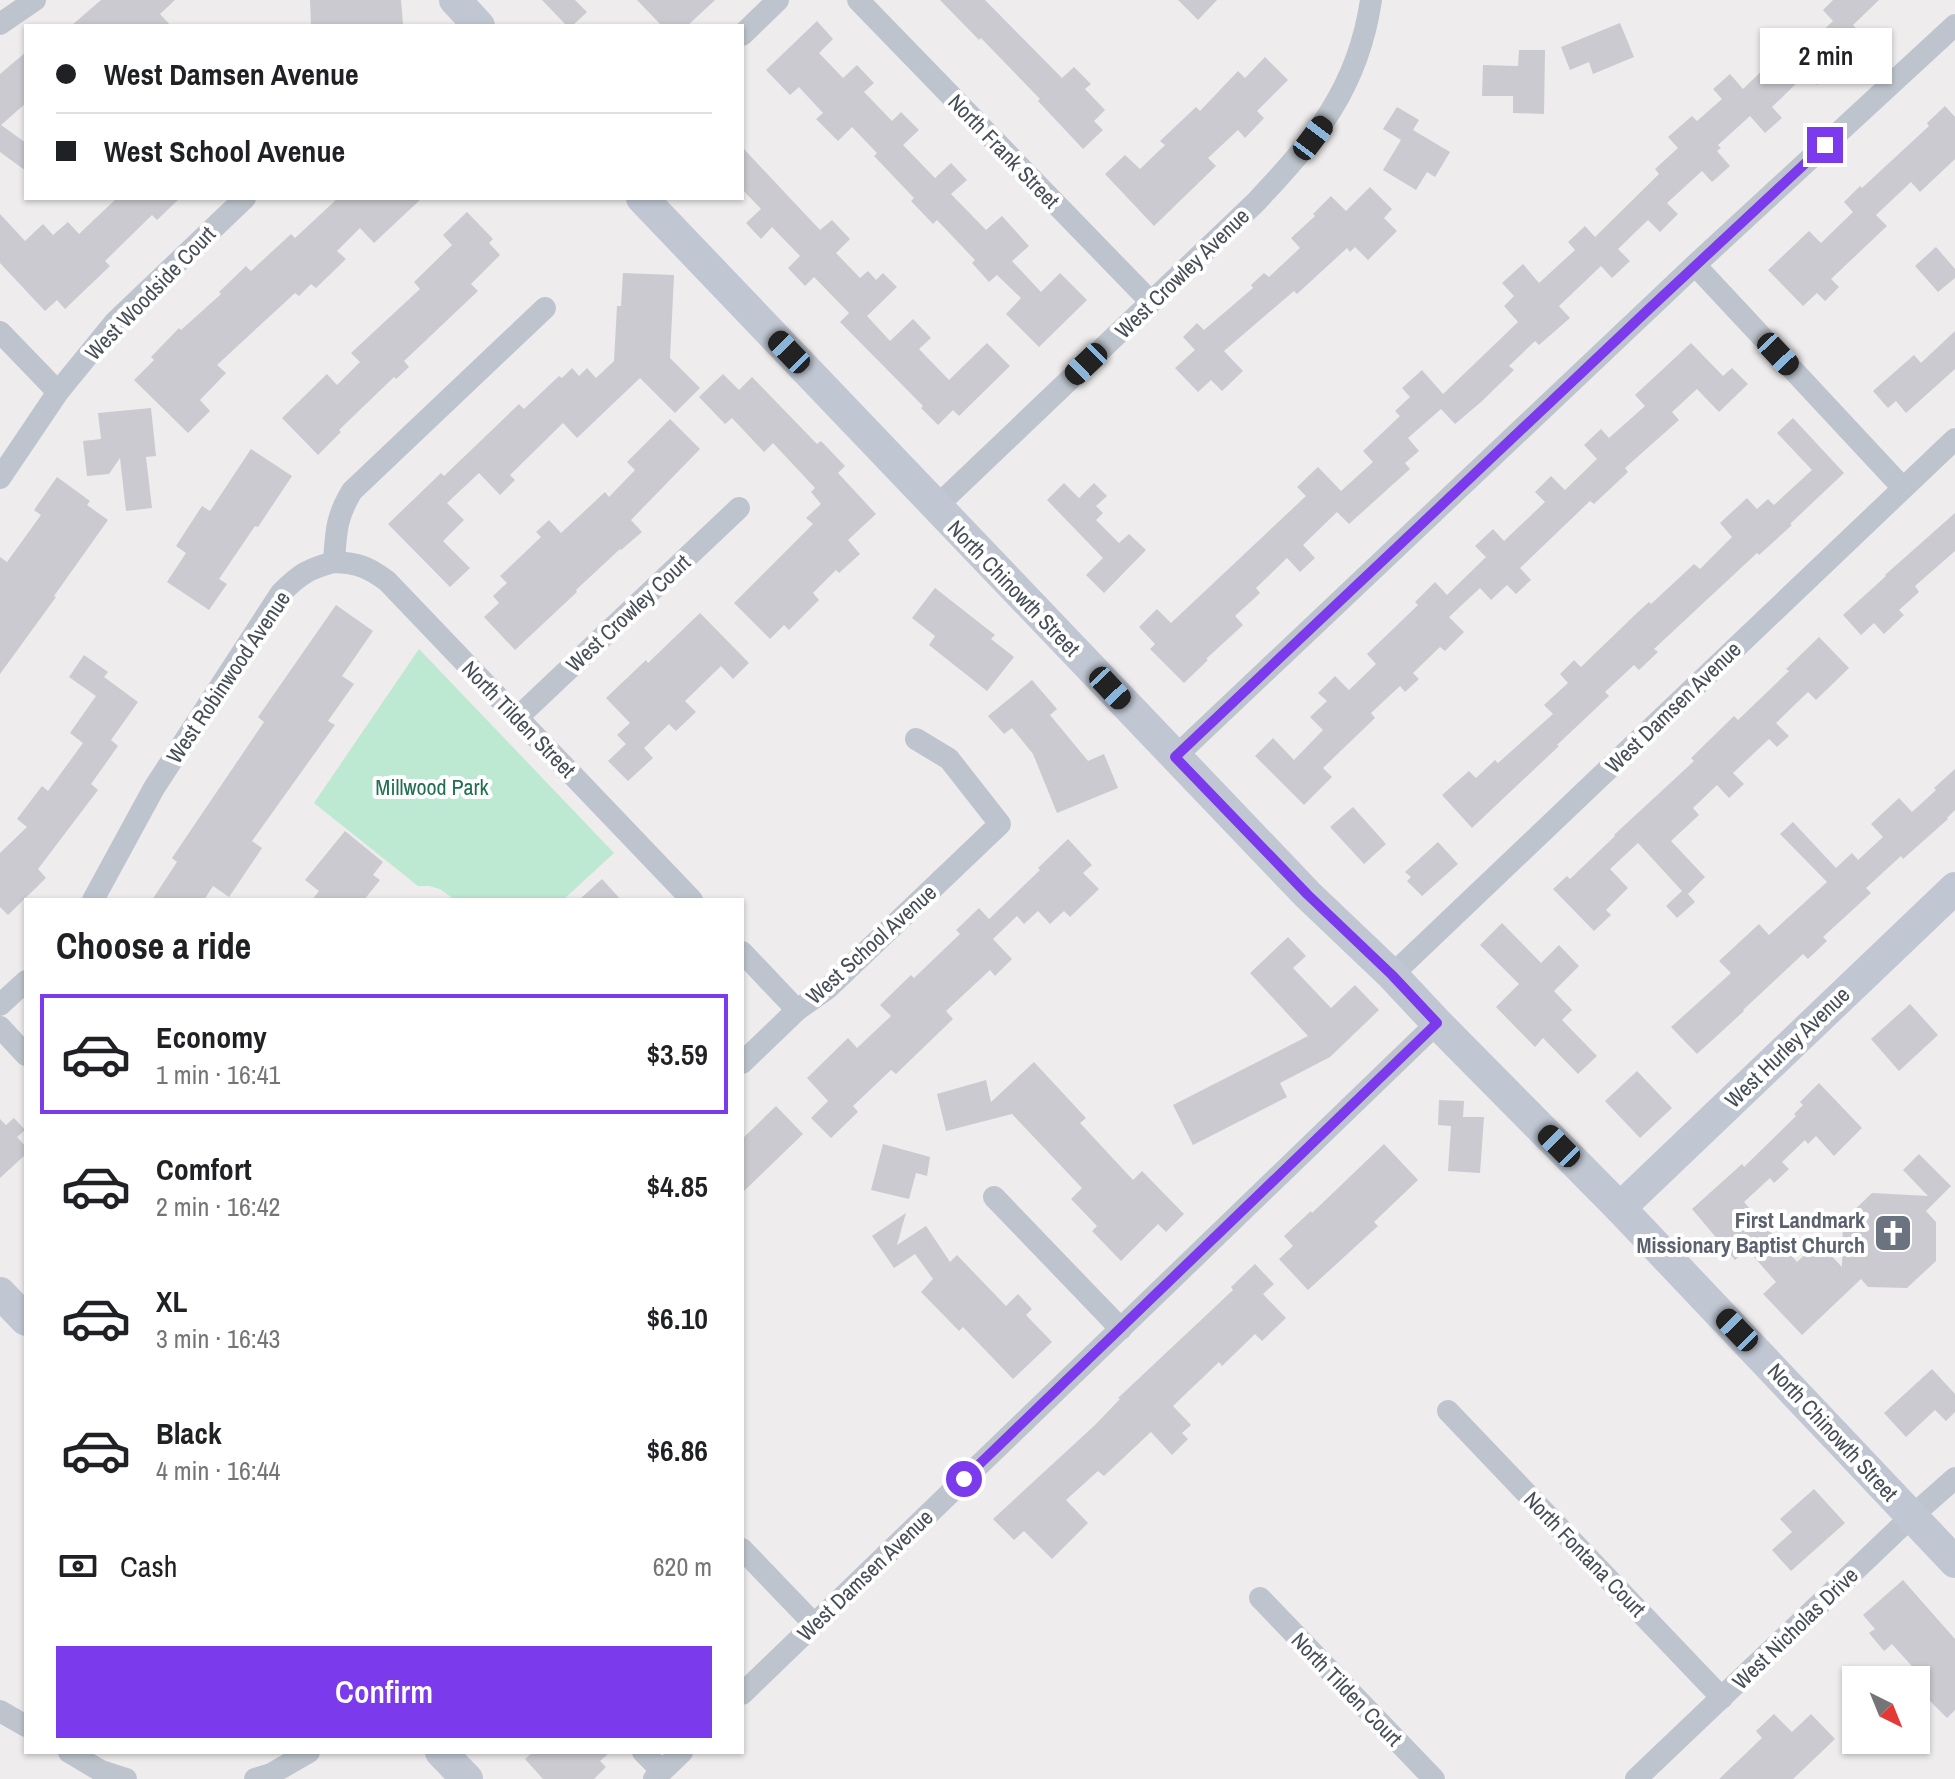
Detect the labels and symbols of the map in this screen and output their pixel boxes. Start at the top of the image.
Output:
callout: 2 min [1759,29,1891,85]
street label: North Frank Street [942,87,1066,215]
car [1289,112,1337,164]
route end [1807,127,1843,163]
street label: West Crowley Avenue [1108,201,1256,345]
street label: West Woodside Court [78,219,222,367]
car [764,326,814,378]
car [1753,328,1803,380]
car [1060,339,1112,389]
street label: North Chinowth Street [941,513,1087,663]
street label: West Crowley Court [559,547,697,679]
street label: West Robinwood Avenue [159,585,297,769]
street label: West Damsen Avenue [1599,634,1747,780]
street label: North Tilden Street [456,654,582,784]
car [1085,662,1135,714]
park label: Millwood Park [375,772,490,802]
street label: West School Avenue [799,877,943,1011]
street label: West Hurley Avenue [1718,980,1856,1114]
car [1534,1121,1584,1171]
place label: First Landmark Missionary Baptist Church [1636,1205,1866,1260]
church icon: First Landmark Missionary Baptist Church [1872,1212,1914,1254]
car [1712,1304,1762,1356]
street label: North Chinowth Street [1761,1356,1905,1508]
route start [946,1461,982,1497]
street label: North Fontana Court [1517,1485,1653,1623]
street label: West Damsen Avenue [791,1502,939,1648]
street label: West Nicholas Drive [1726,1560,1864,1696]
street label: North Tilden Court [1285,1625,1409,1753]
north arrow [1842,1666,1930,1754]

